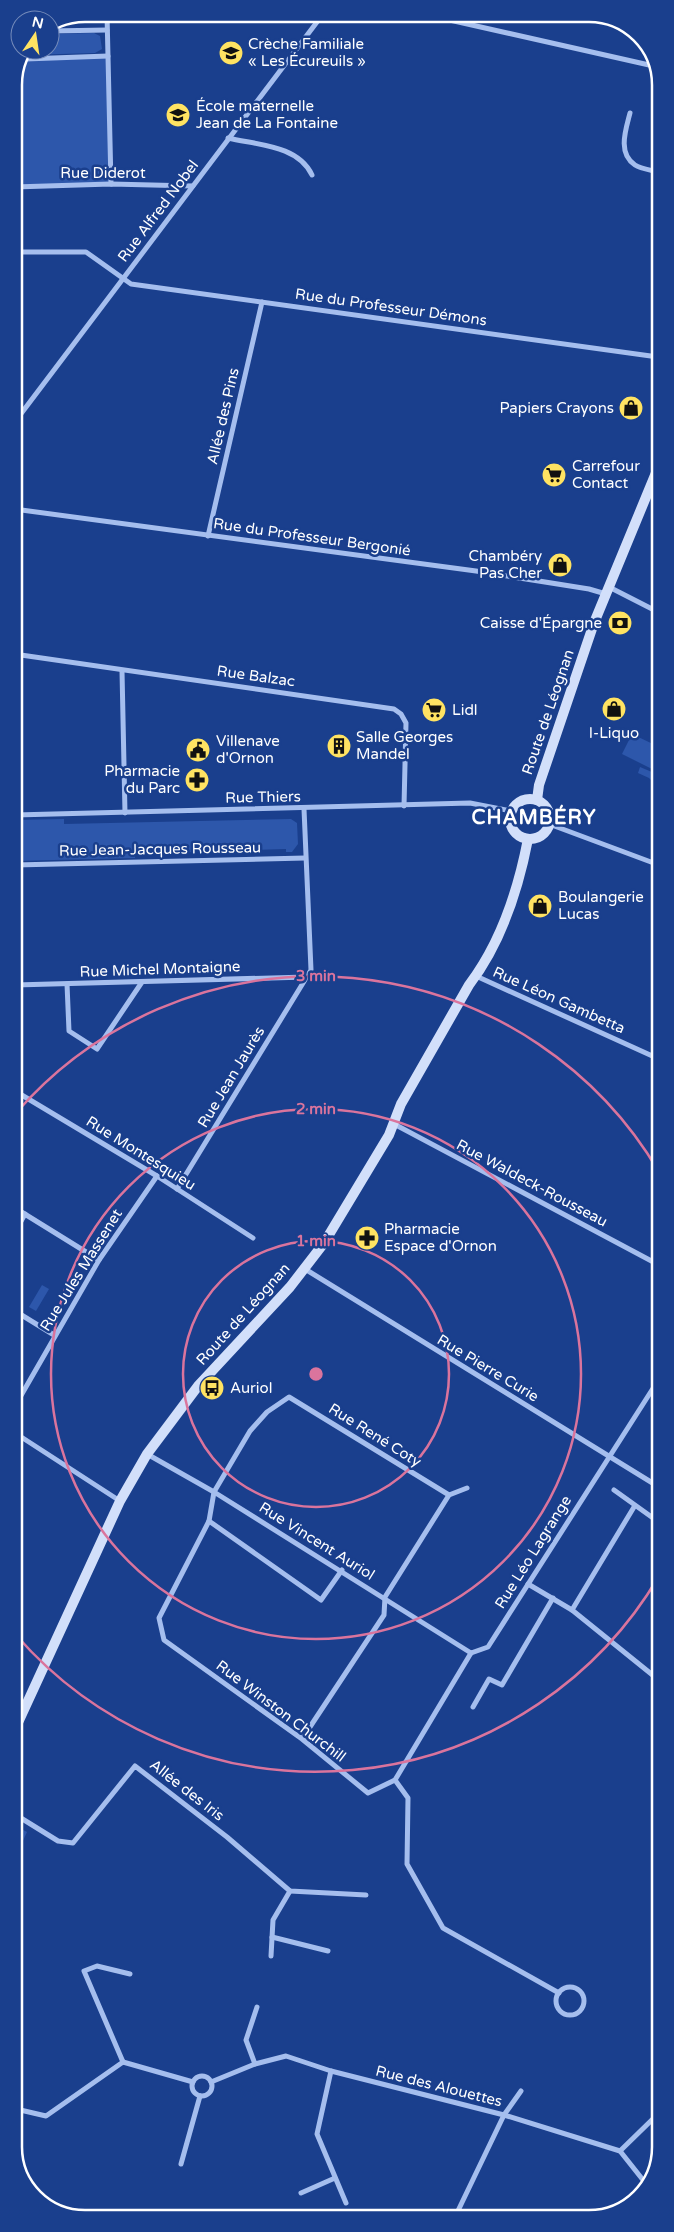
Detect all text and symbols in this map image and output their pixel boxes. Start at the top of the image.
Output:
north arrow [10,10,60,60]
text: N [30,13,45,32]
place label: Crèche Familiale « Les Écureuils » [248,35,366,70]
school or university icon: Crèche Familiale « Les Écureuils » [218,40,244,66]
place label: École maternelle Jean de La Fontaine [196,97,338,132]
school or university icon: École maternelle Jean de La Fontaine [165,102,191,128]
street label: Rue Alfred Nobel [114,157,202,265]
street label: Rue Diderot [60,164,146,182]
street label: Rue du Professeur Démons [294,285,488,329]
street label: Allée des Pins [203,366,243,466]
shop icon: Papiers Crayons [618,395,644,421]
place label: Papiers Crayons [500,399,614,417]
place label: Carrefour Contact [572,457,640,492]
supermarket icon: Carrefour Contact [541,462,567,488]
street label: Rue du Professeur Bergonié [212,514,412,560]
place label: Chambéry Pas Cher [468,547,542,582]
shop icon: Chambéry Pas Cher [547,552,573,578]
bank icon: Caisse d'Épargne [607,610,633,636]
place label: Caisse d'Épargne [480,614,602,632]
street label: Route de Léognan [518,647,578,777]
street label: Rue Balzac [216,662,296,690]
shop icon: I-Liquo [601,696,627,722]
supermarket icon: Lidl [421,697,447,723]
place label: Lidl [452,701,478,719]
place label: I-Liquo [589,724,639,742]
place label: Salle Georges Mandel [356,728,453,763]
place label: Villenave d'Ornon [216,732,280,767]
building icon: Salle Georges Mandel [326,733,352,759]
public building icon: Villenave d'Ornon [185,737,211,763]
place label: Pharmacie du Parc [104,762,180,797]
pharmacy icon: Pharmacie du Parc [184,767,210,793]
street label: Rue Thiers [225,787,301,807]
district label: CHAMBÉRY [472,804,596,830]
street label: Rue Jean-Jacques Rousseau [59,838,261,860]
place label: Boulangerie Lucas [558,888,644,923]
shop icon: Boulangerie Lucas [527,893,553,919]
street label: Rue Michel Montaigne [79,957,241,981]
street label: Rue Léon Gambetta [490,963,628,1037]
text: 3 min [296,967,336,985]
street label: Rue Jean Jaurès [194,1023,268,1131]
text: 2 min [296,1100,336,1118]
street label: Rue Montesquieu [83,1112,199,1194]
street label: Rue Waldeck-Rousseau [453,1135,611,1231]
street label: Rue Jules Massenet [36,1205,126,1334]
place label: Pharmacie Espace d'Ornon [384,1220,497,1255]
pharmacy icon: Pharmacie Espace d'Ornon [354,1225,380,1251]
text: 1 min [296,1232,336,1250]
street label: Route de Léognan [192,1259,294,1369]
street label: Rue Pierre Curie [434,1331,542,1405]
centre of rings [307,1365,325,1383]
bus stop icon: Auriol [199,1375,225,1401]
place label: Auriol [230,1379,272,1397]
street label: Rue René Coty [325,1399,425,1471]
street label: Rue Léo Lagrange [491,1492,575,1612]
street label: Rue Vincent Auriol [256,1498,378,1584]
street label: Rue Winston Churchill [213,1656,349,1766]
street label: Allée des Iris [146,1755,228,1825]
street label: Rue des Alouettes [374,2062,504,2110]

